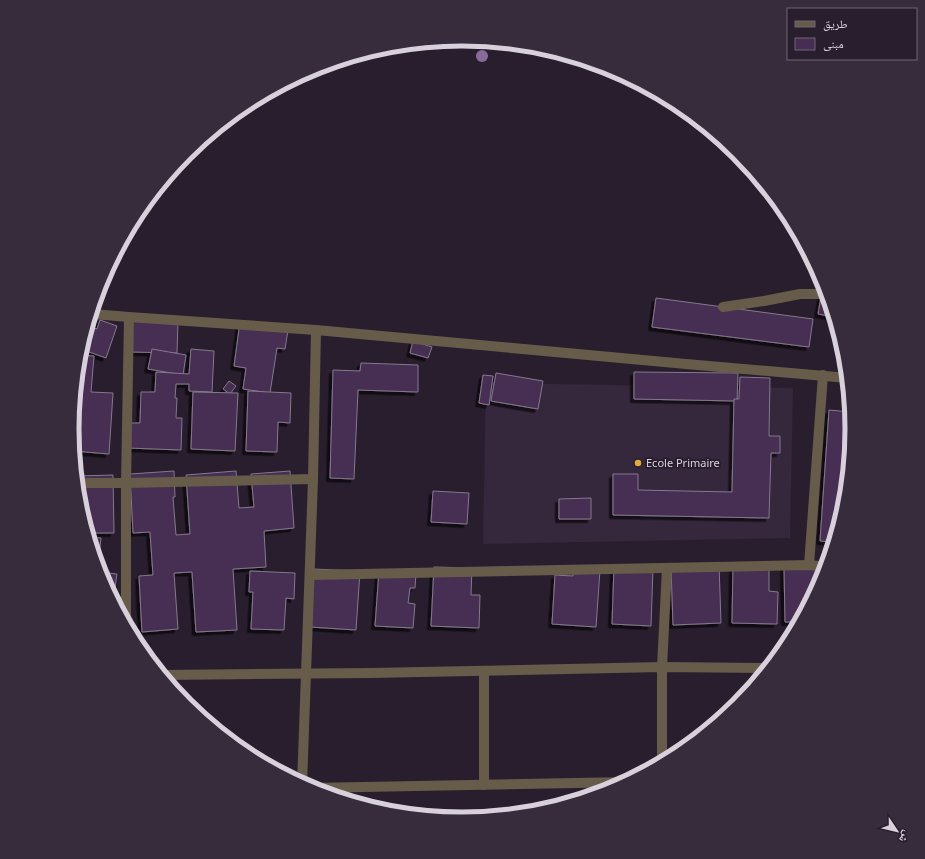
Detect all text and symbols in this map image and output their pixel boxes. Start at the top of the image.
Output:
legend [787,8,917,60]
text: طريق [823,15,848,32]
text: مبنى [823,35,844,52]
place label: Ecole Primaire [646,455,720,470]
marker: Ecole Primaire [633,458,643,468]
north arrow [877,811,917,851]
text: ش [895,827,915,846]

